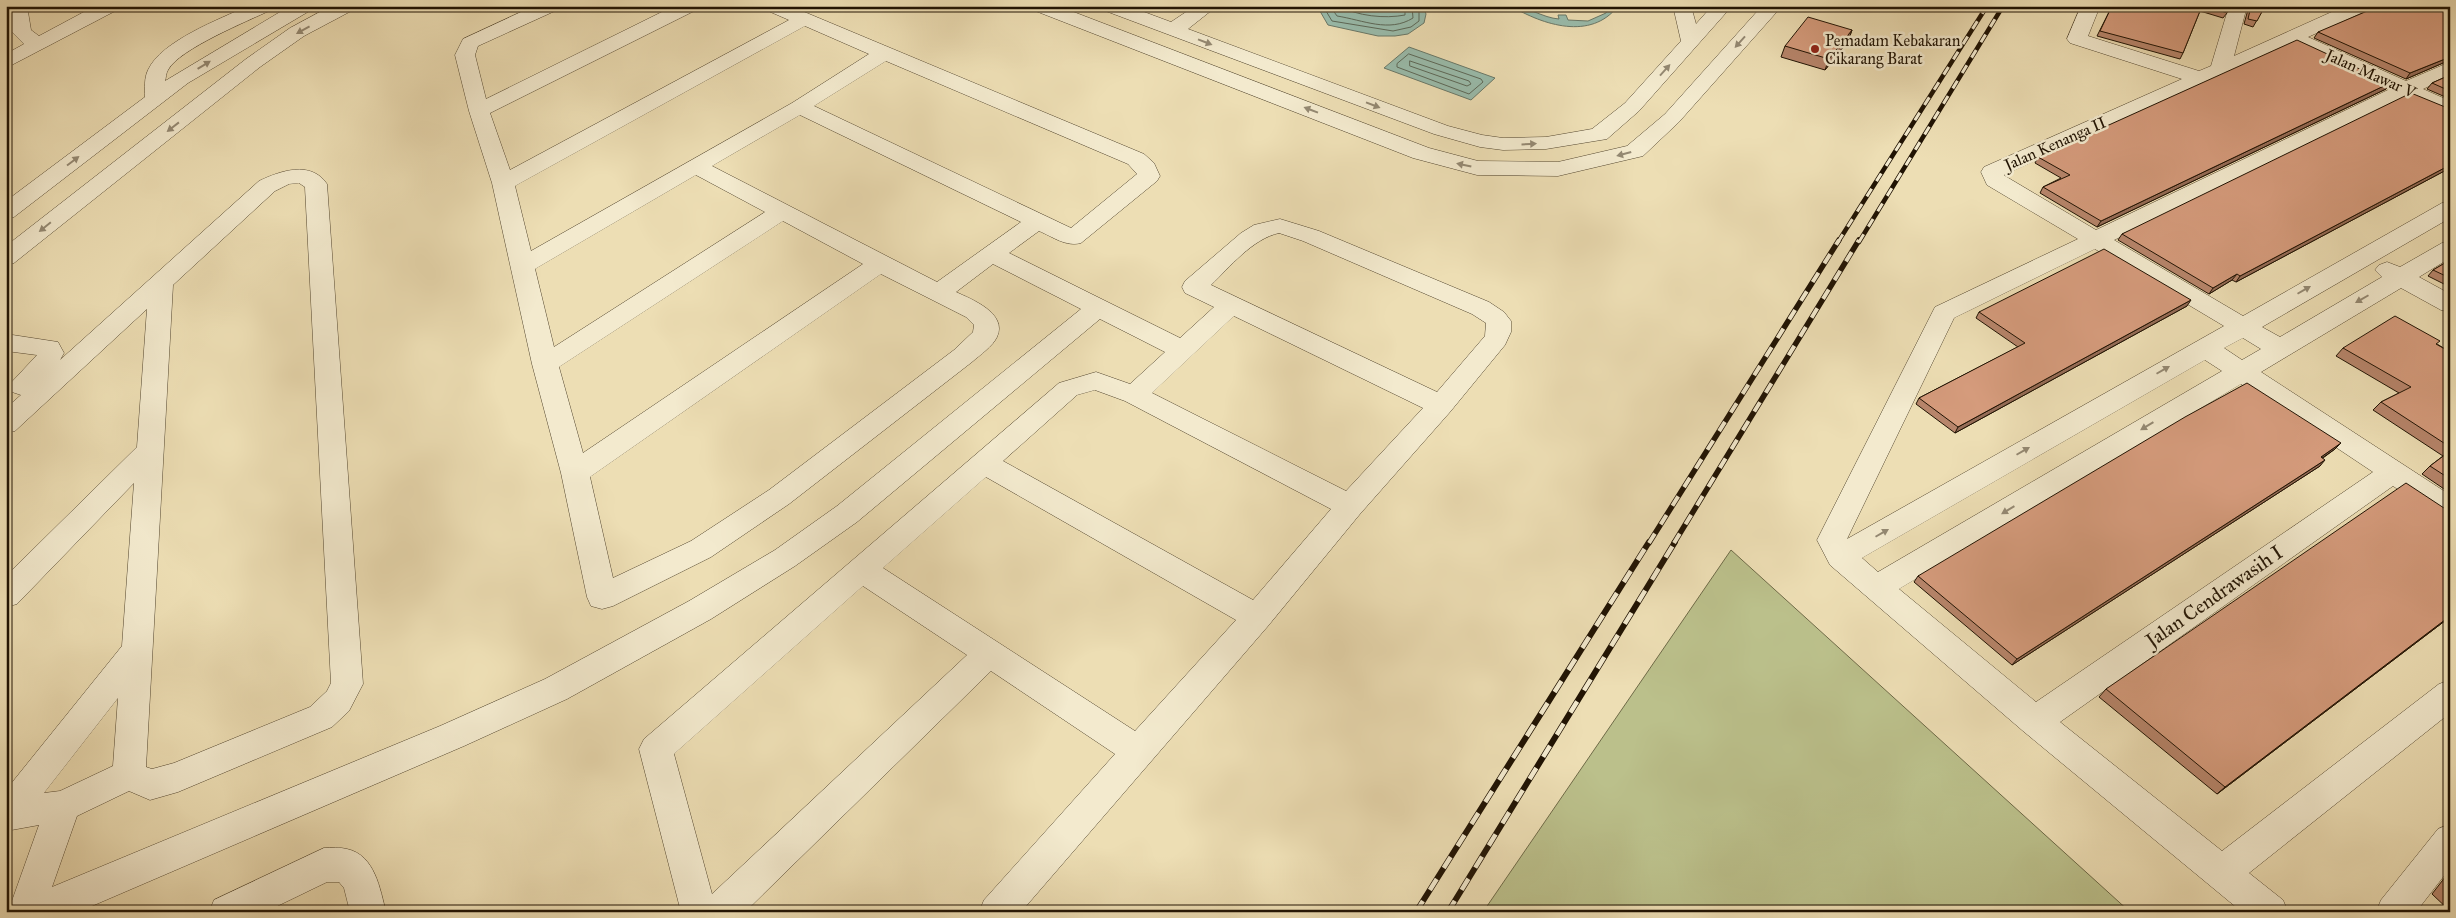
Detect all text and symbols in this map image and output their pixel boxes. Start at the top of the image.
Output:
one-way arrow [296,25,309,34]
place label: Pemadam Kebakaran Cikarang Barat [1825,31,1961,69]
one-way arrow [1734,36,1746,48]
one-way arrow [1197,39,1212,46]
marker: Pemadam Kebakaran Cikarang Barat [1809,43,1821,55]
street label: Jalan Mawar V [2320,44,2420,103]
one-way arrow [198,61,211,70]
one-way arrow [1660,64,1671,77]
one-way arrow [1366,101,1381,109]
one-way arrow [1303,106,1318,114]
street label: Jalan Kenanga II [2000,112,2110,176]
one-way arrow [166,122,180,132]
one-way arrow [1522,139,1538,147]
one-way arrow [1617,150,1632,158]
one-way arrow [66,156,79,167]
one-way arrow [1456,161,1471,169]
one-way arrow [39,222,52,233]
one-way arrow [2298,285,2311,294]
one-way arrow [2356,295,2369,304]
one-way arrow [2157,366,2170,375]
one-way arrow [2141,422,2154,431]
one-way arrow [2016,447,2029,456]
one-way arrow [2001,505,2014,514]
one-way arrow [1875,528,1888,537]
street label: Jalan Cendrawasih I [2139,540,2288,654]

